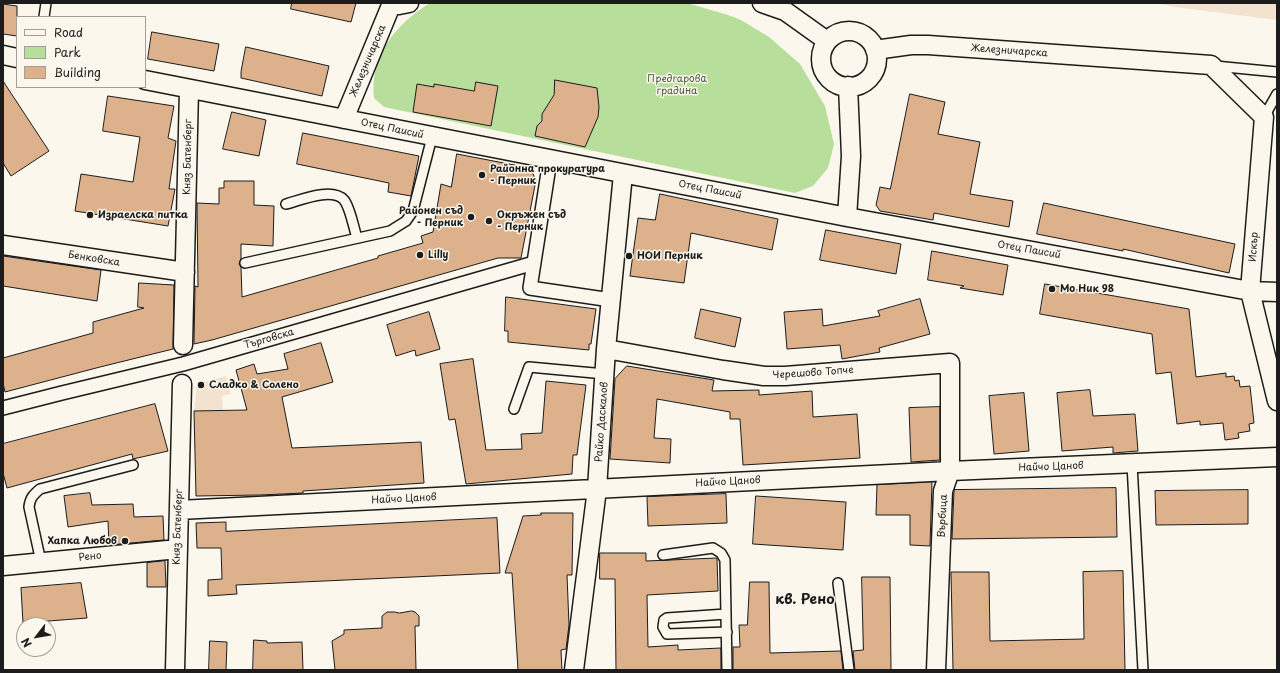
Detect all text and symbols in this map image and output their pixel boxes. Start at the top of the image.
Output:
legend [16,16,146,88]
text: Road [54,23,83,41]
street label: Железничарска [347,23,389,99]
street label: Железничарска [970,42,1048,60]
text: Park [54,43,81,61]
text: Building [54,63,101,81]
park label: Предгарова градина [647,73,707,96]
street label: Отец Паисий [359,116,425,142]
street label: Княз Батенберг [181,119,195,195]
place label: Районна прокуратура - Перник [490,163,605,186]
marker: Районна прокуратура - Перник [477,170,487,180]
street label: Отец Паисий [677,178,743,202]
place label: Районен съд - Перник [399,205,463,228]
place label: Израелска питка [98,209,188,221]
place label: Окръжен съд - Перник [497,209,566,232]
marker: Израелска питка [85,210,95,220]
marker: Районен съд - Перник [466,212,476,222]
marker: Окръжен съд - Перник [484,216,494,226]
street label: Искър [1247,232,1261,262]
street label: Отец Паисий [996,239,1062,261]
street label: Бенковска [67,249,121,269]
place label: Lilly [428,249,448,261]
marker: Lilly [415,250,425,260]
place label: НОИ Перник [637,250,702,262]
marker: НОИ Перник [624,251,634,261]
place label: Мо Ник 98 [1060,283,1114,295]
marker: Мо Ник 98 [1047,284,1057,294]
street label: Търговска [243,326,295,352]
street label: Черешово Топче [772,364,854,382]
place label: Сладко & Солено [209,379,299,391]
marker: Сладко & Солено [196,380,206,390]
street label: Райко Даскалов [593,381,611,463]
street label: Найчо Цанов [1018,460,1084,474]
street label: Найчо Цанов [695,474,761,490]
street label: Княз Батенберг [171,489,185,565]
street label: Найчо Цанов [371,491,437,507]
street label: Върбица [936,494,950,538]
place label: Хапка Любов [48,535,117,547]
marker: Хапка Любов [120,536,130,546]
street label: Рено [78,550,102,564]
district label: кв. Рено [775,592,835,608]
north arrow [16,617,56,657]
text: N [17,635,36,651]

